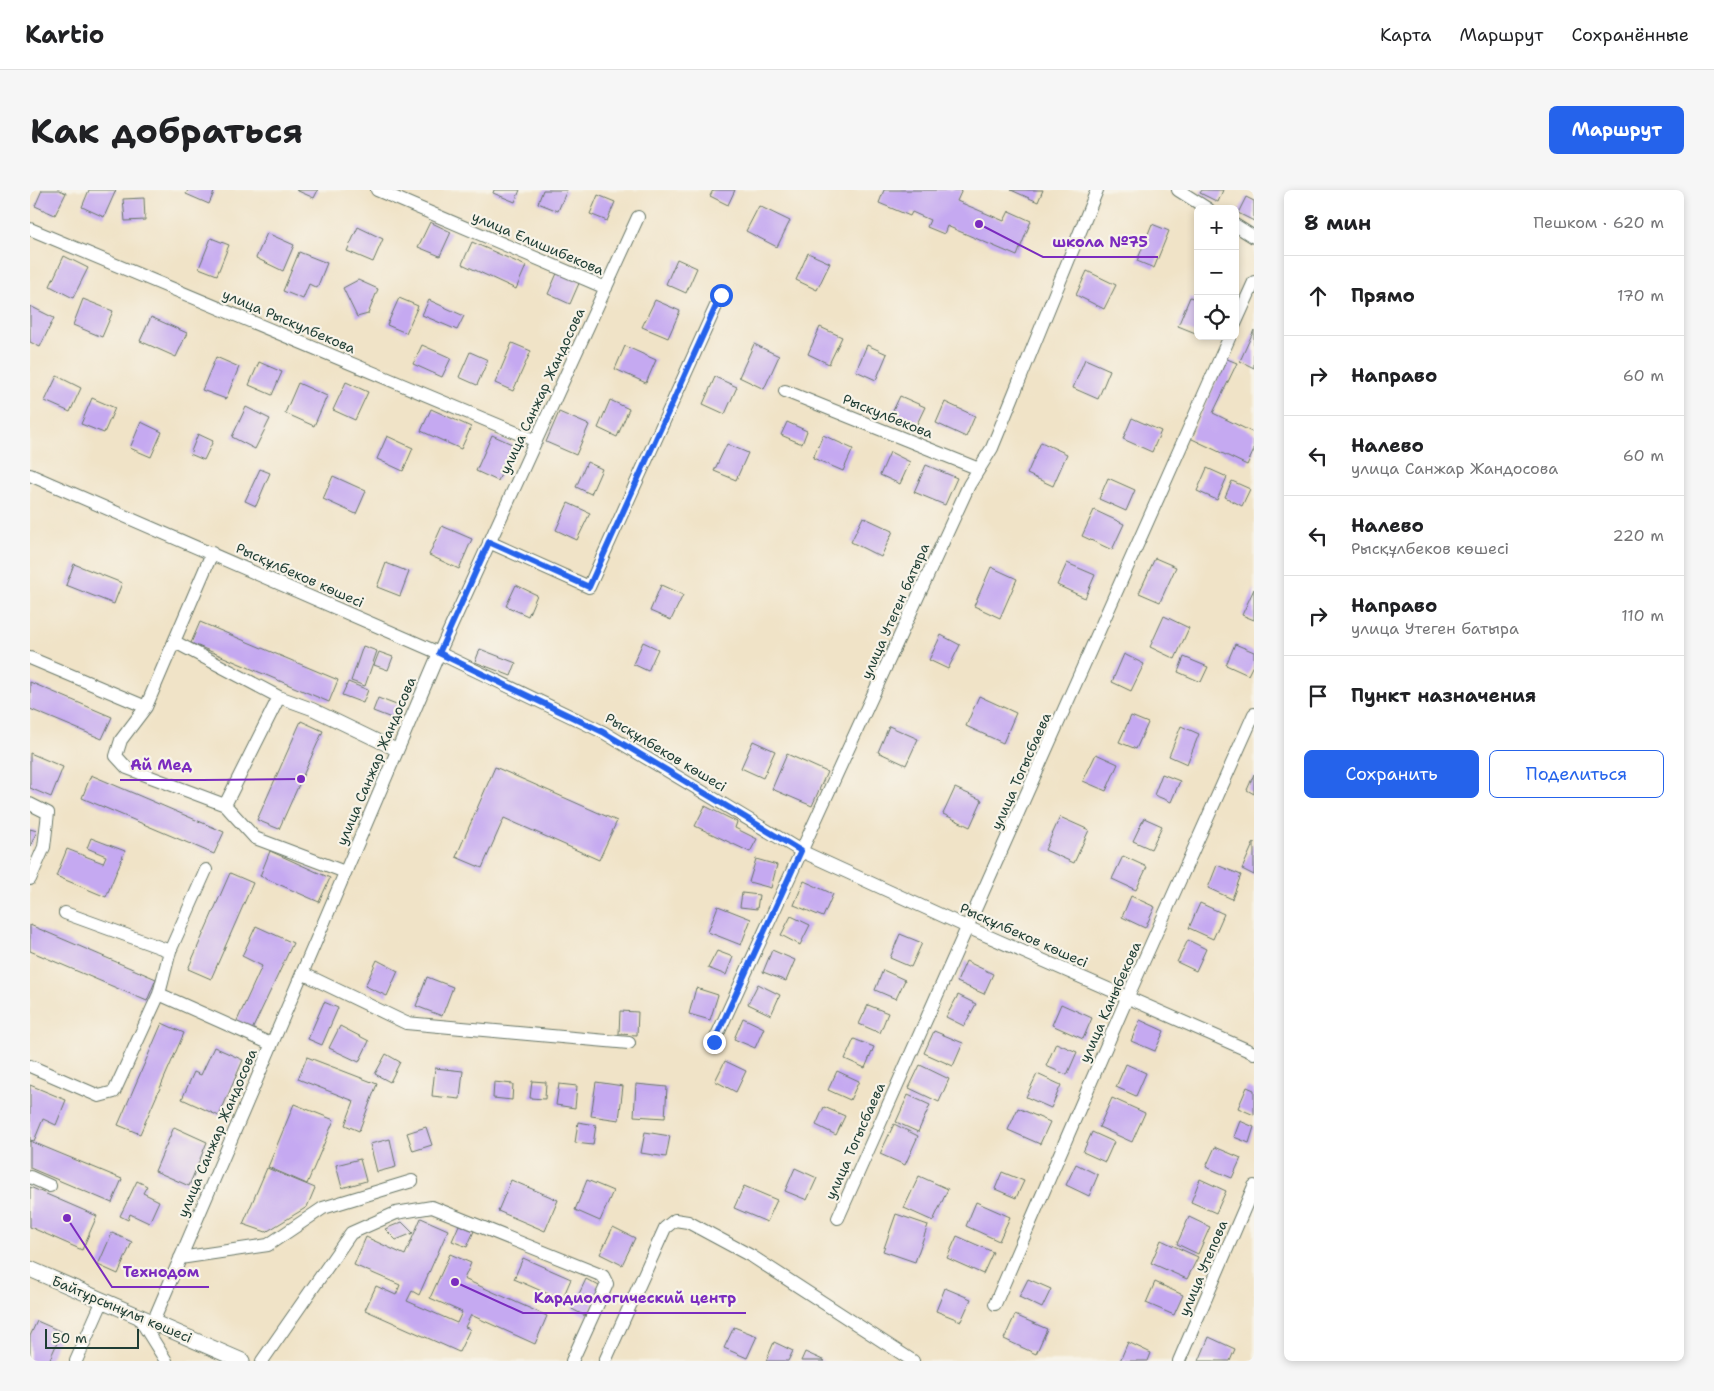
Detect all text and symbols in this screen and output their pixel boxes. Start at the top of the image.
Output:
text: Kartio [25,19,104,51]
text: Карта [1380,23,1431,47]
text: Маршрут [1459,23,1543,47]
text: Сохранённые [1571,23,1689,47]
button: Маршрут [1549,106,1684,154]
text: Как добраться [30,107,303,154]
map controls [1194,205,1239,340]
button: + [1194,205,1239,250]
street label: улица Елишибекова [469,207,607,279]
text: 8 мин [1304,209,1371,237]
text: Пешком · 620 m [1533,212,1664,233]
callout: школа №75 [1043,227,1158,257]
text: школа №75 [1052,232,1148,252]
button: − [1194,250,1239,295]
icon: ahead [1304,282,1332,310]
text: Прямо [1351,283,1415,308]
route start [710,284,733,307]
street label: улица Рыскулбекова [220,285,359,357]
text: 170 m [1617,285,1664,306]
button: locate [1194,295,1239,340]
street label: улица Санжар Жандосова [496,305,589,477]
icon: right [1304,362,1332,390]
text: Направо [1351,363,1437,388]
text: 60 m [1623,365,1664,386]
street label: Рыскулбекова [840,390,936,442]
text: Налево [1351,433,1424,458]
icon: left [1304,442,1332,470]
text: 60 m [1623,445,1664,466]
text: улица Санжар Жандосова [1351,458,1558,479]
text: Налево [1351,513,1424,538]
icon: left [1304,522,1332,550]
text: 220 m [1612,525,1664,546]
text: Рысқұлбеков көшесі [1351,538,1509,559]
street label: Рысқұлбеков көшесі [233,539,367,611]
street label: улица Утеген батыра [857,540,933,682]
text: Направо [1351,593,1437,618]
icon: right [1304,602,1332,630]
text: 110 m [1621,605,1664,626]
text: улица Утеген батыра [1351,618,1519,639]
street label: улица Санжар Жандосова [332,674,420,848]
icon: arrive [1304,682,1332,710]
text: Пункт назначения [1351,683,1536,708]
street label: Рысқұлбеков көшесі [602,709,730,795]
street label: улица Тогысбаева [987,709,1055,832]
callout: Ай Мед [120,750,202,780]
button: Сохранить [1304,750,1479,798]
button: Поделиться [1489,750,1664,798]
text: Ай Мед [130,755,192,775]
street label: Рысқұлбеков көшесі [957,899,1091,971]
street label: улица Каныбекова [1075,938,1145,1065]
route end [703,1031,726,1054]
street label: улица Санжар Жандосова [173,1046,261,1220]
street label: улица Тогысбаева [821,1079,889,1202]
street label: улица Утепова [1175,1217,1231,1319]
callout: Технодом [112,1257,209,1287]
text: Технодом [123,1262,200,1282]
street label: Байтұрсынұлы көшесі [49,1271,195,1347]
callout: Кардиологический центр [523,1283,746,1313]
text: Кардиологический центр [534,1288,736,1308]
scale bar [45,1326,139,1349]
text: 50 m [52,1329,87,1347]

